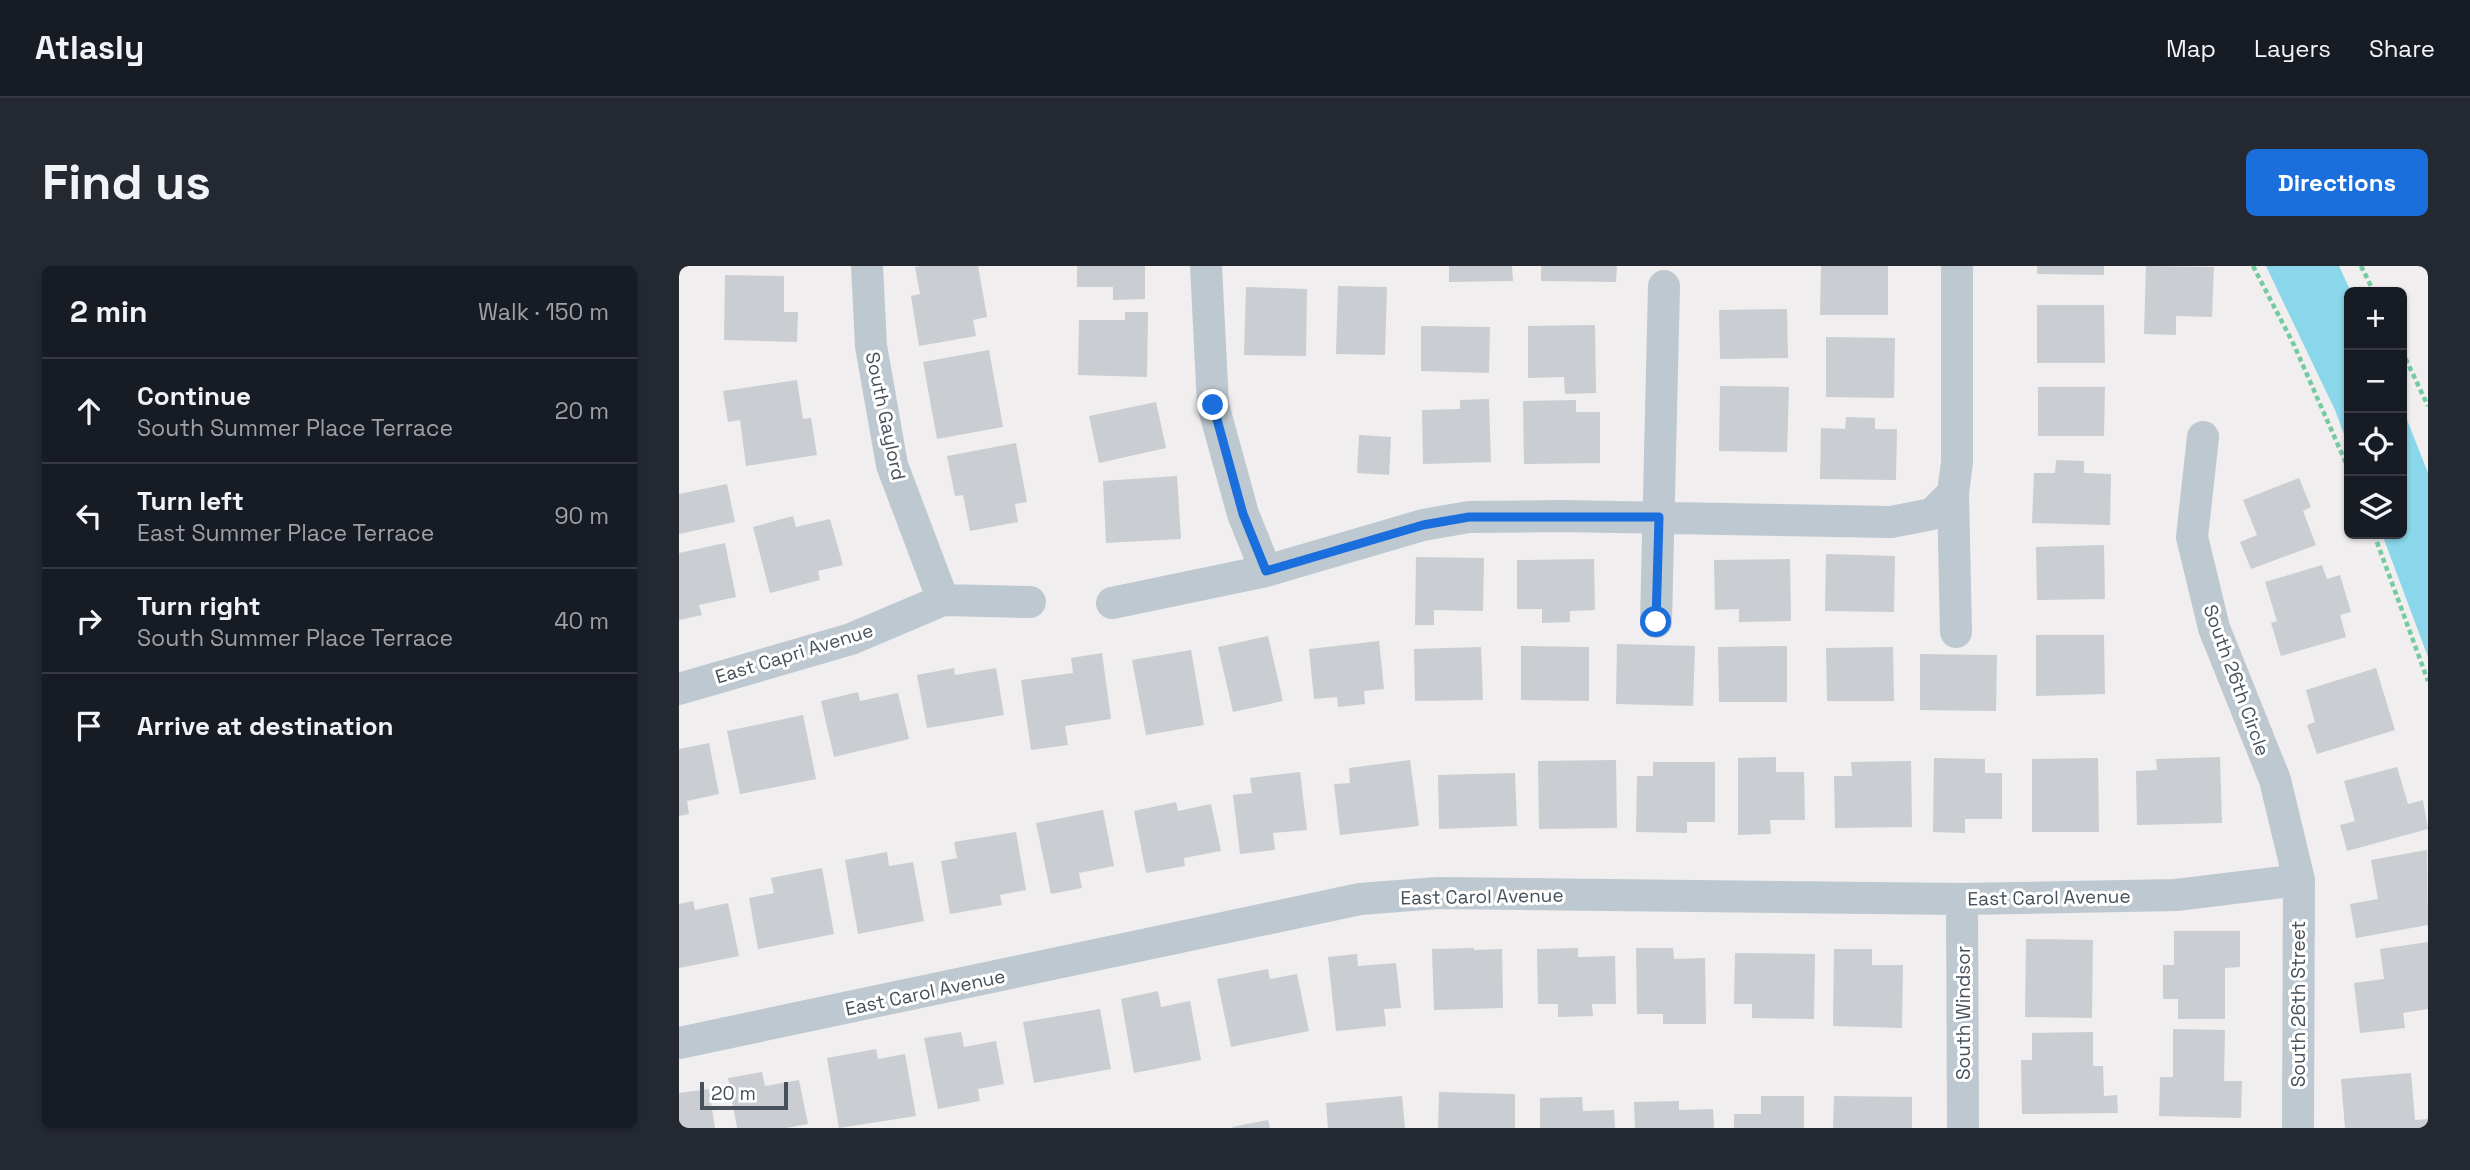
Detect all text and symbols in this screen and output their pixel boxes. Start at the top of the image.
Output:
text: Atlasly [35,27,144,69]
text: Map [2166,33,2216,64]
text: Layers [2254,33,2331,64]
text: Share [2369,33,2435,64]
button: Directions [2246,149,2428,216]
text: Find us [42,151,211,213]
map controls [2344,287,2407,539]
button: + [2344,287,2407,350]
text: 2 min [70,292,148,331]
text: Walk · 150 m [478,297,609,327]
street label: South Gaylord [860,350,911,483]
button: − [2344,350,2407,413]
text: Continue [137,379,251,413]
route end [1197,389,1228,420]
icon: ahead [70,392,108,430]
text: 20 m [555,396,609,426]
text: South Summer Place Terrace [137,413,453,443]
button: locate [2344,413,2407,476]
button: layers [2344,476,2407,539]
text: Turn left [137,484,244,518]
icon: left [70,497,108,535]
text: 90 m [554,501,609,531]
text: East Summer Place Terrace [137,518,434,548]
text: Turn right [137,589,261,623]
street label: South 26th Circle [2197,601,2276,759]
icon: right [70,602,108,640]
text: 40 m [554,606,609,636]
route start [1640,606,1671,637]
street label: East Capri Avenue [712,618,876,689]
text: South Summer Place Terrace [137,623,453,653]
icon: arrive [70,707,108,745]
text: Arrive at destination [137,709,394,743]
street label: East Carol Avenue [1400,883,1564,910]
street label: East Carol Avenue [1967,884,2131,911]
street label: South 26th Street [2286,921,2311,1087]
street label: South Windsor [1951,946,1976,1080]
street label: East Carol Avenue [843,963,1007,1022]
scale bar [700,1079,787,1111]
text: 20 m [711,1081,756,1106]

